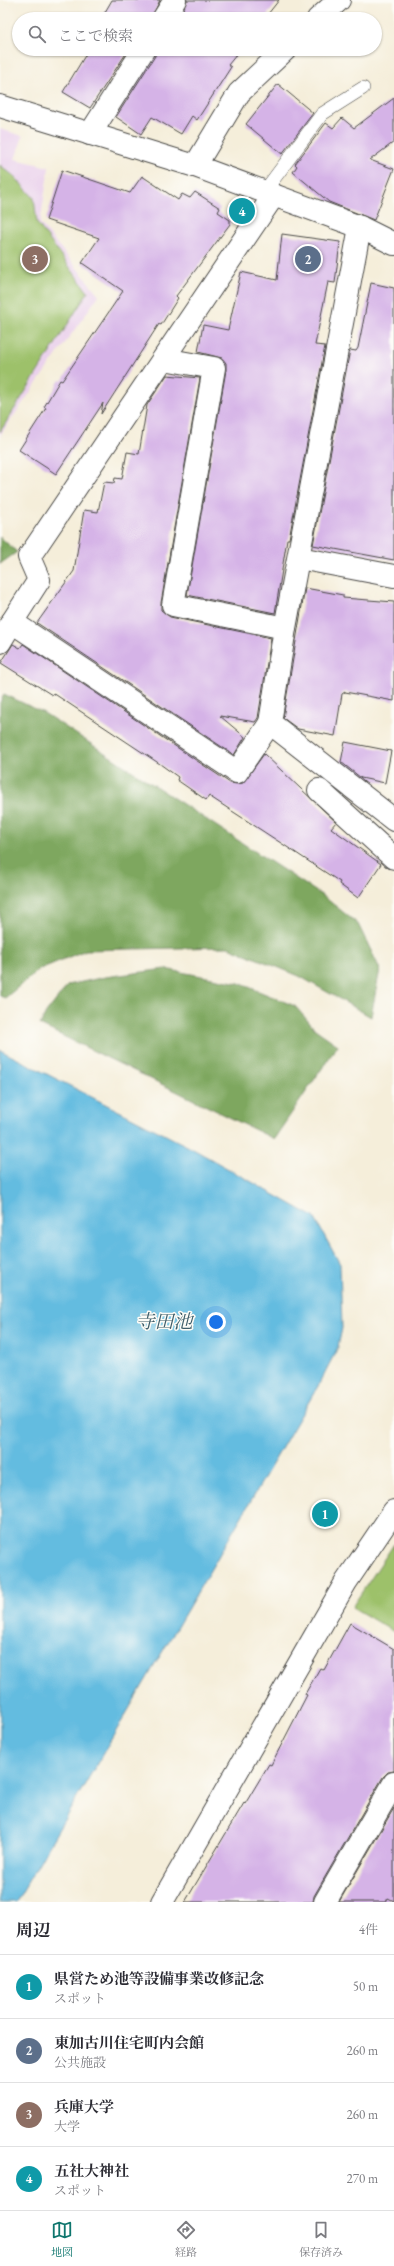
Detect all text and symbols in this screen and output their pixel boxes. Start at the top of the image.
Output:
search box [12,12,382,56]
icon: search [26,23,48,45]
text: ここで検索 [58,26,133,45]
pin: 4 [229,196,255,226]
pin: 3 [22,244,48,274]
pin: 2 [295,244,321,274]
water label: 寺田池 [135,1309,194,1334]
your location [206,1312,226,1332]
pin: 1 [312,1499,338,1529]
text: 周辺 [16,1919,50,1941]
text: 4件 [359,1921,378,1938]
text: 県営ため池等設備事業改修記念 [54,1969,264,1988]
text: 1 [26,1978,32,1995]
text: 50 m [353,1978,378,1995]
text: スポット [54,1990,106,2007]
text: 東加古川住宅町内会館 [54,2033,204,2052]
text: 2 [26,2042,32,2059]
text: 260 m [347,2042,378,2059]
text: 公共施設 [54,2054,106,2071]
text: 兵庫大学 [54,2097,114,2116]
text: 3 [26,2106,32,2123]
text: 260 m [347,2106,378,2123]
text: 大学 [54,2118,80,2135]
text: 五社大神社 [54,2161,129,2180]
text: 4 [26,2170,32,2187]
text: 270 m [347,2170,378,2187]
text: スポット [54,2182,106,2199]
tab: 地図 [51,2219,73,2259]
tab: 経路 [175,2219,197,2259]
tab: 保存済み [299,2219,343,2259]

